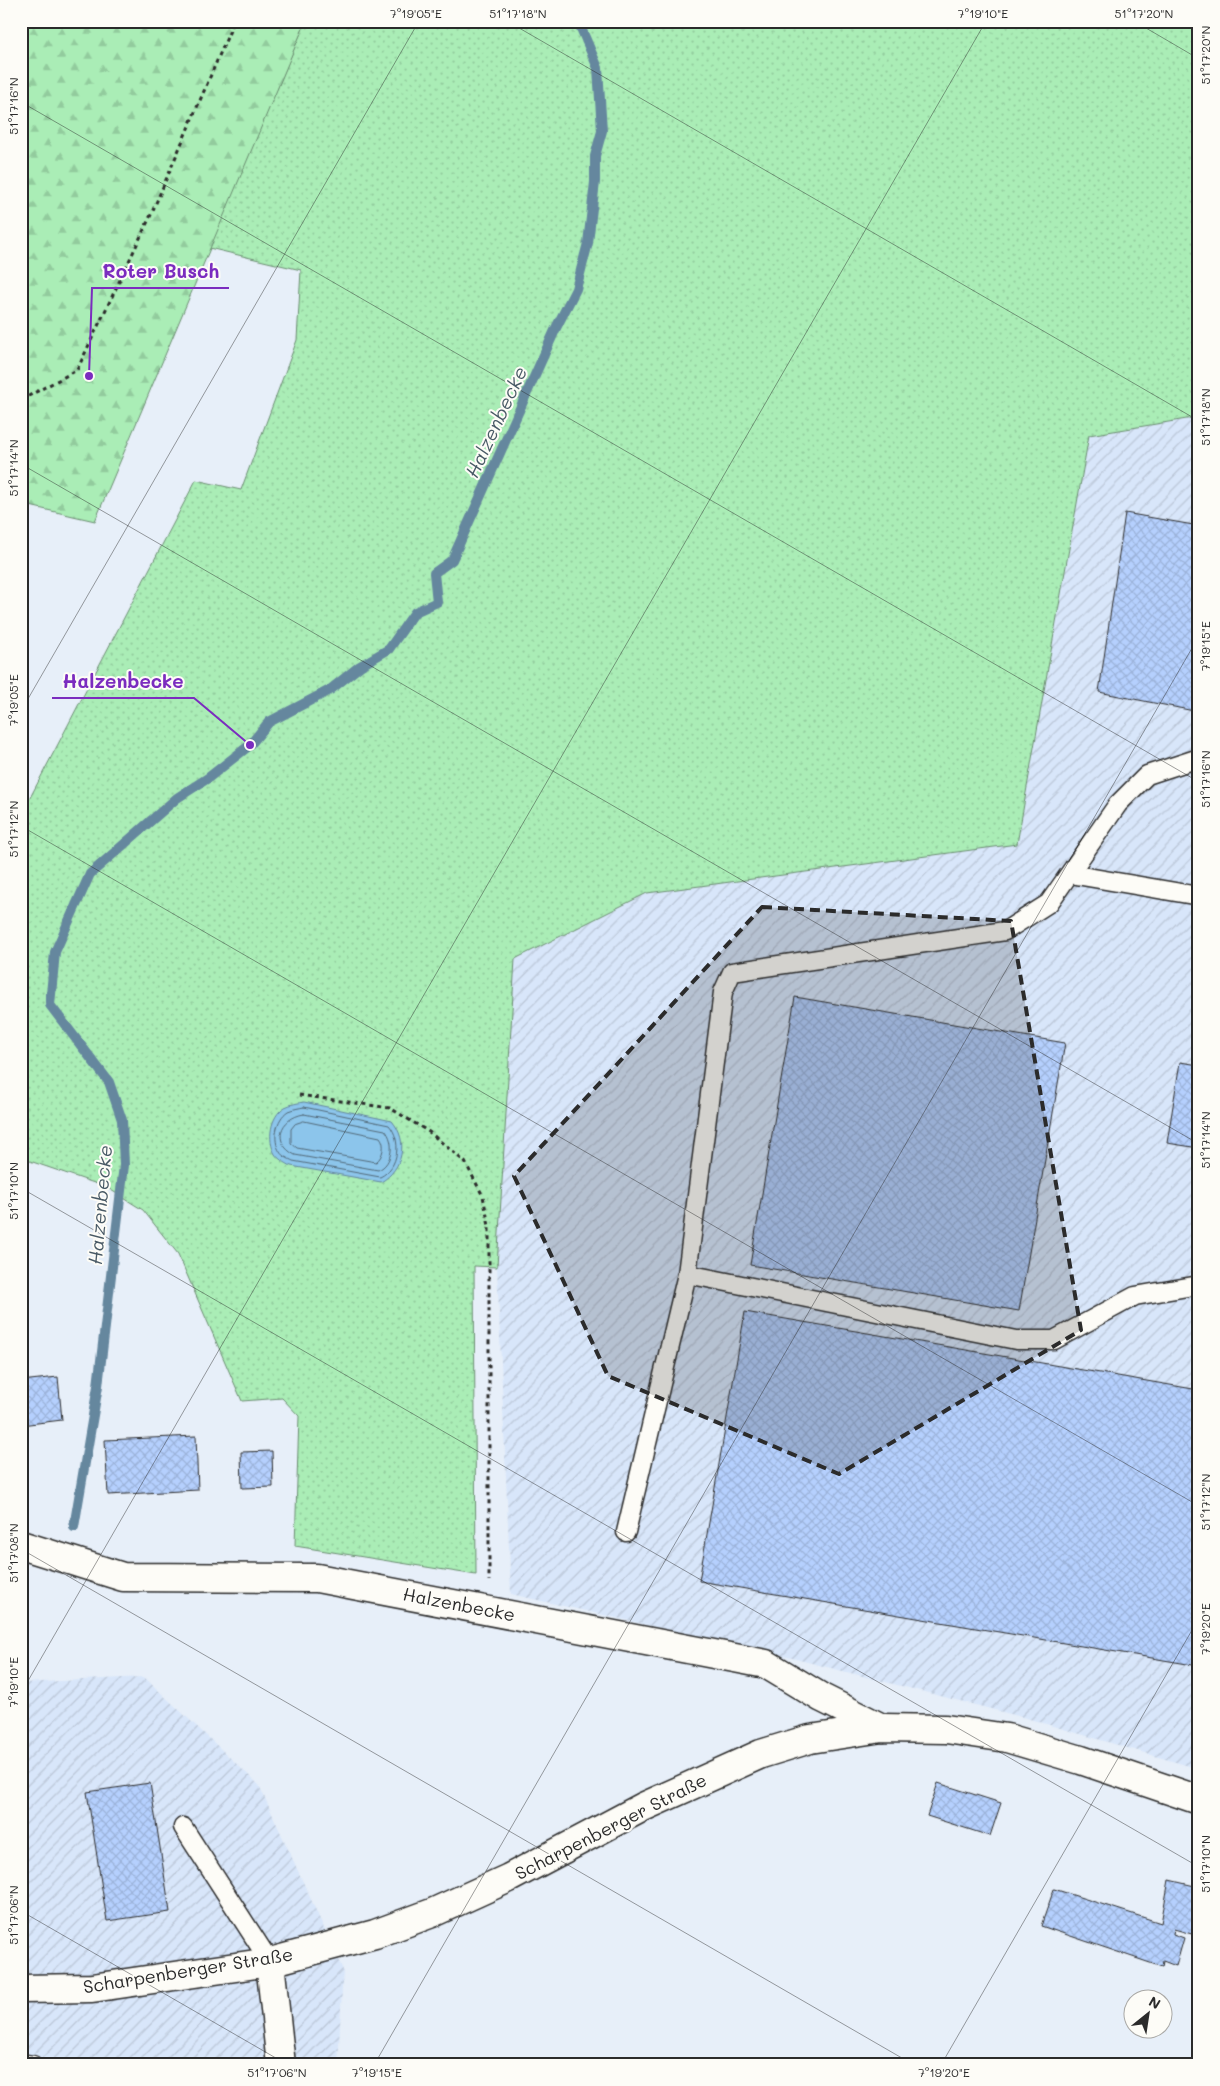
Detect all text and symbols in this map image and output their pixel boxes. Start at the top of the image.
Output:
text: 7°19'05"E [390,5,442,21]
text: 51°17'18"N [489,5,547,21]
text: 7°19'10"E [958,5,1008,21]
text: 51°17'20"N [1115,5,1173,21]
text: 51°17'20"N [1197,26,1213,84]
text: 51°17'16"N [5,77,21,135]
callout: Roter Busch [92,254,229,288]
text: Roter Busch [103,258,219,283]
water label: Halzenbecke [459,362,532,481]
text: 51°17'18"N [1197,388,1213,446]
text: 51°17'14"N [5,439,21,497]
text: 7°19'15"E [1197,621,1213,671]
callout: Halzenbecke [52,664,194,698]
text: Halzenbecke [62,668,184,693]
text: 7°19'05"E [5,674,21,726]
text: 51°17'16"N [1197,750,1213,808]
text: 51°17'12"N [5,801,21,857]
text: 51°17'14"N [1197,1111,1213,1169]
water label: Halzenbecke [82,1144,117,1266]
text: 51°17'10"N [5,1162,21,1220]
text: 51°17'12"N [1197,1474,1213,1530]
text: 51°17'08"N [5,1523,21,1583]
street label: Halzenbecke [401,1581,517,1627]
text: 7°19'20"E [1197,1603,1213,1655]
text: 7°19'10"E [5,1657,21,1707]
street label: Scharpenberger Straße [511,1767,711,1885]
text: 51°17'10"N [1197,1835,1213,1893]
text: 51°17'06"N [5,1885,21,1945]
street label: Scharpenberger Straße [81,1942,295,1998]
north arrow [1122,1988,1172,2038]
text: N [1145,1991,1164,2013]
text: 51°17'06"N [247,2064,307,2080]
text: 7°19'15"E [352,2064,402,2080]
text: 7°19'20"E [918,2064,970,2080]

